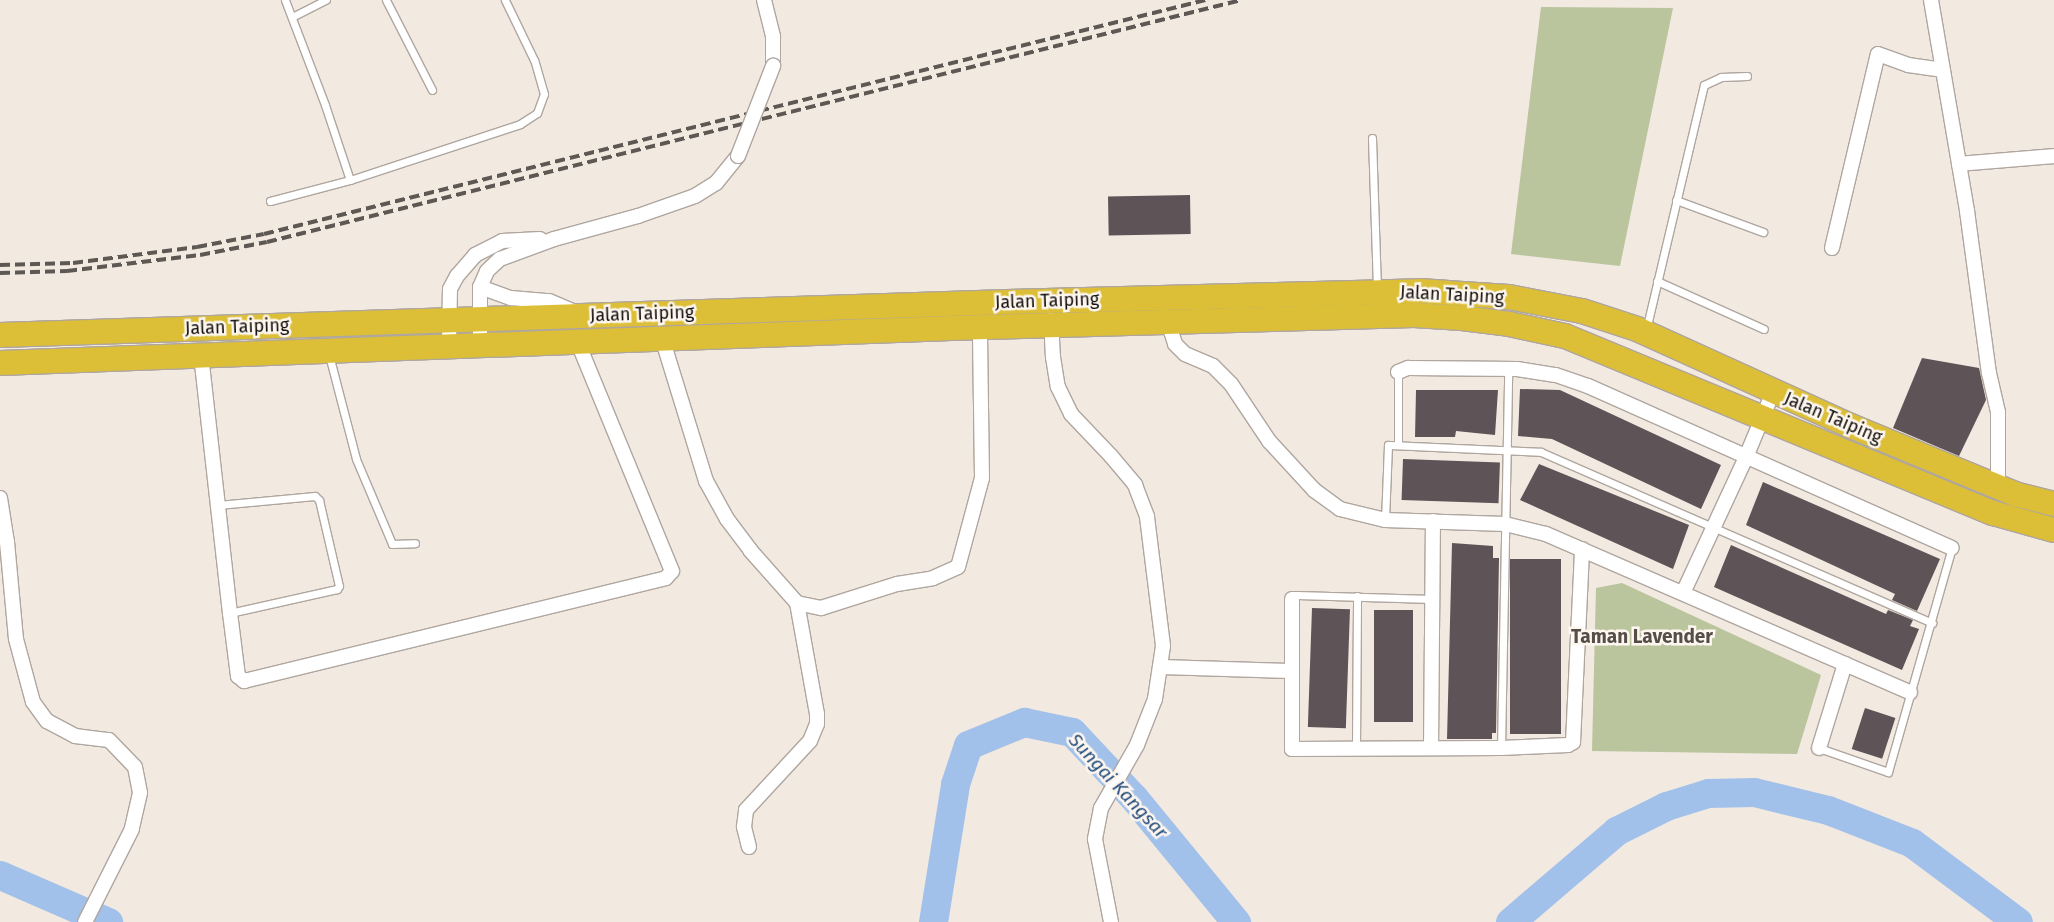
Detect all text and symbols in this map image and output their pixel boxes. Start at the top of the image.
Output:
street label: Jalan Taiping [1399,281,1505,309]
street label: Jalan Taiping [994,288,1100,314]
street label: Jalan Taiping [589,301,695,327]
street label: Jalan Taiping [184,314,290,340]
street label: Jalan Taiping [1781,388,1885,448]
district label: Taman Lavender [1571,626,1713,648]
water label: Sungai Kangsar [1064,729,1172,843]

